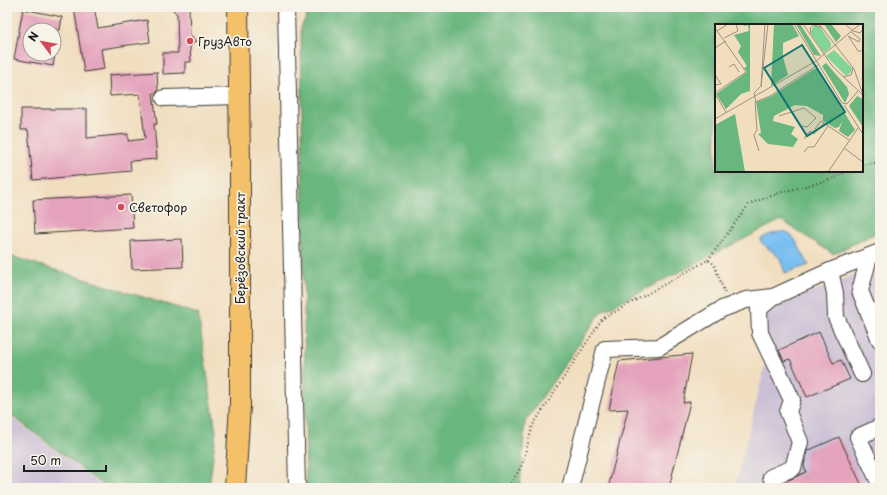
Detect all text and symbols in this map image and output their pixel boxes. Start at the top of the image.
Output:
north arrow [22,22,62,62]
inset map [715,24,863,172]
text: N [24,28,43,45]
place label: ГрузАвто [198,32,252,50]
marker: ГрузАвто [185,36,195,46]
street label: Берёзовский тракт [231,192,249,304]
place label: Светофор [129,198,187,216]
marker: Светофор [116,202,126,212]
scale bar [24,447,106,473]
text: 50 m [30,451,61,469]

